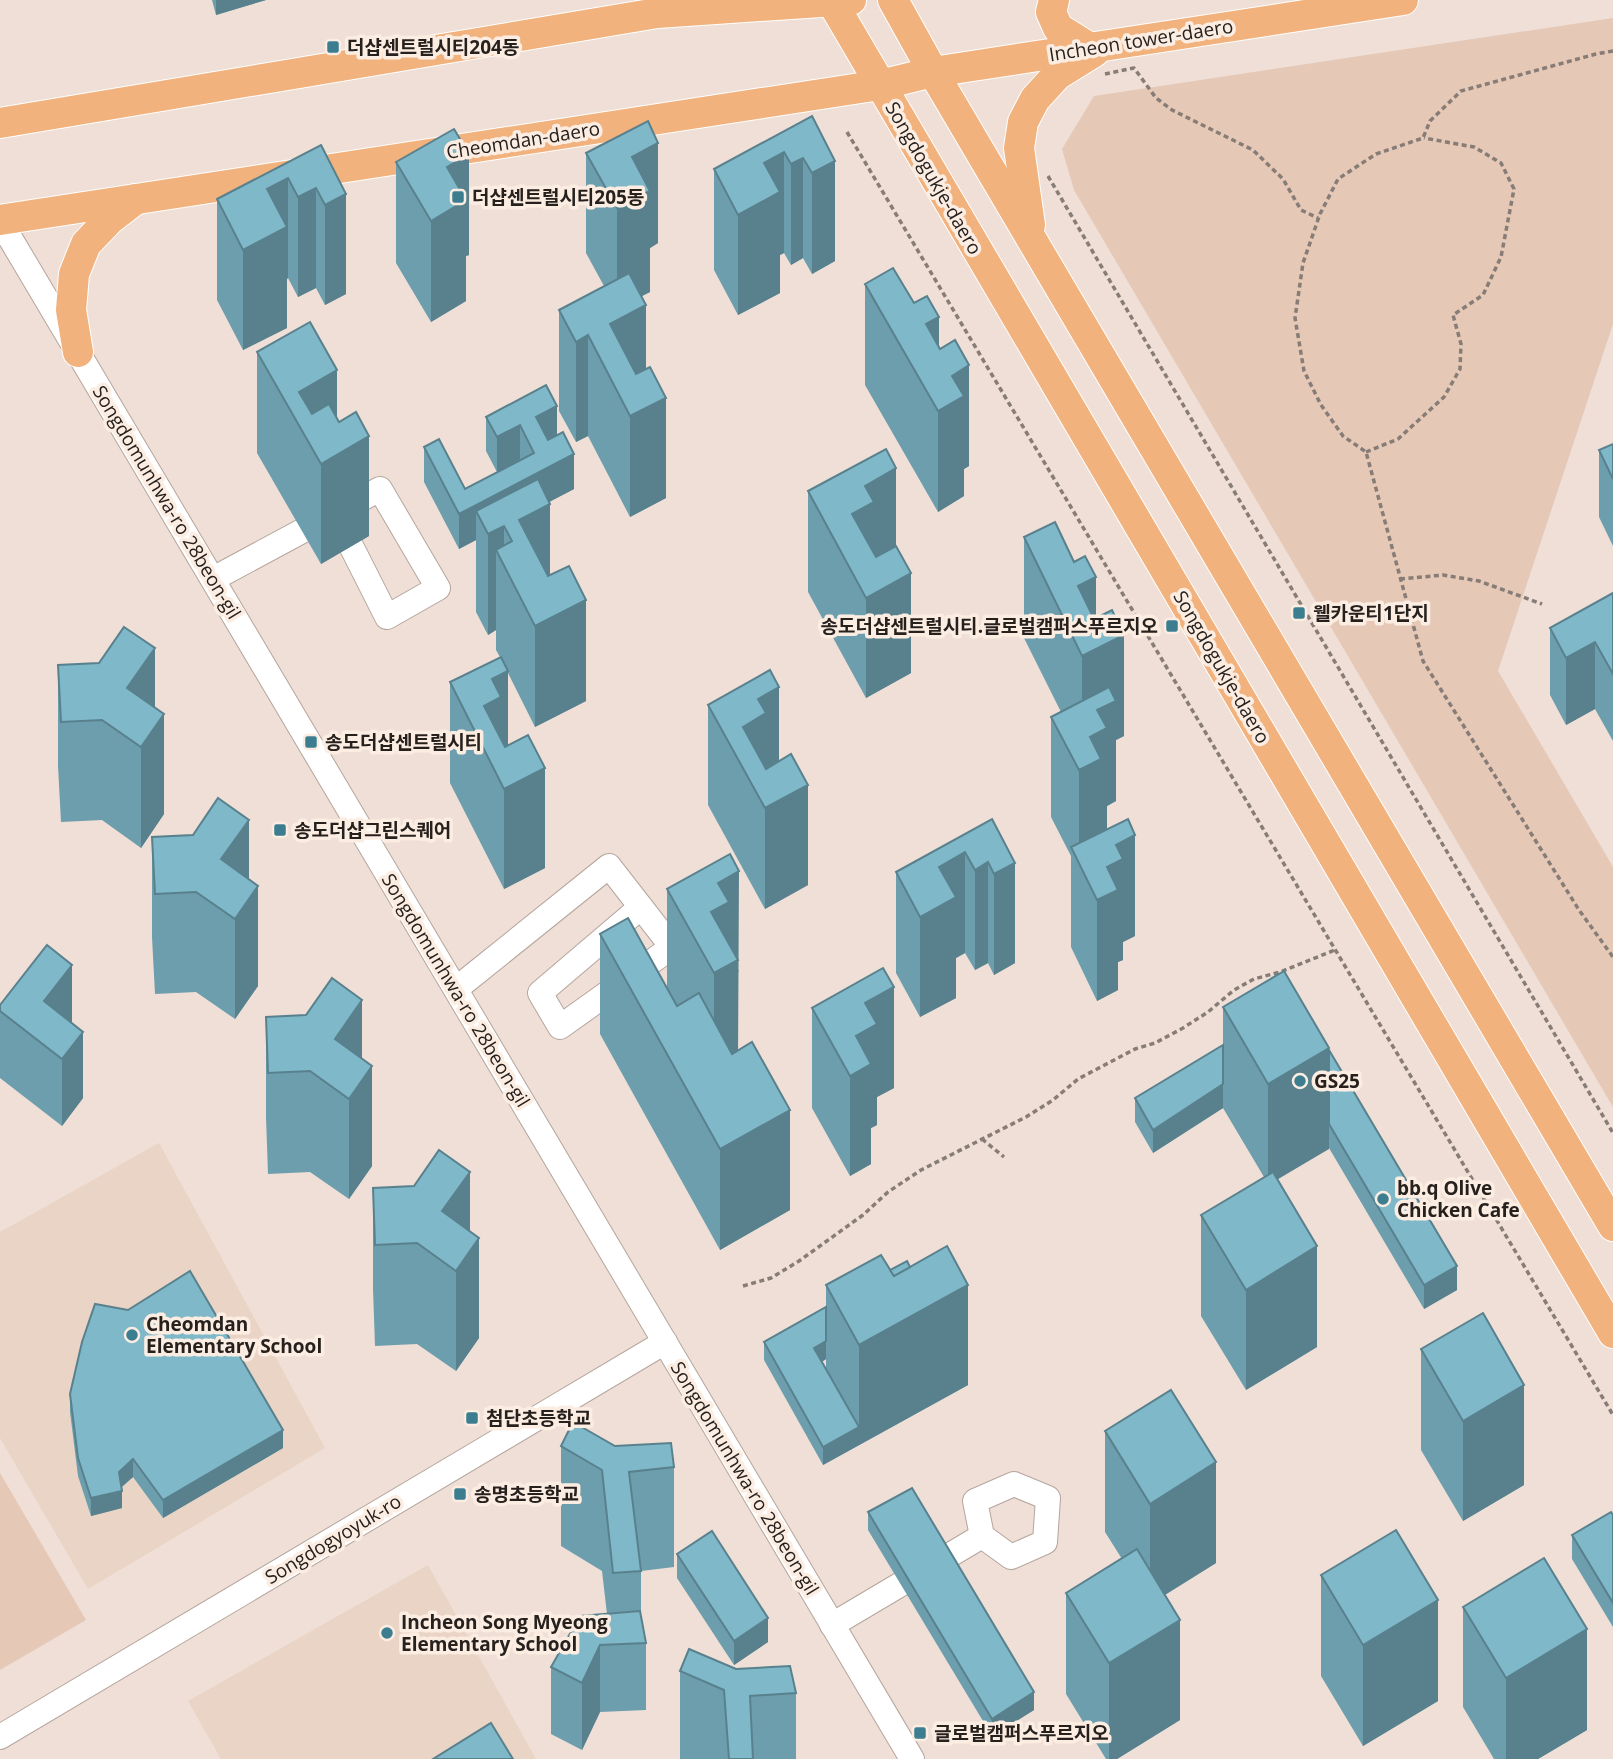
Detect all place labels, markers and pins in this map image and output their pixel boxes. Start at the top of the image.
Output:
place label: 더샵센트럴시티204동 [347,34,519,60]
marker: 더샵센트럴시티204동 [325,39,341,55]
place label: 더샵센트럴시티205동 [472,184,644,210]
marker: 더샵센트럴시티205동 [450,189,466,205]
place label: 웰카운티1단지 [1313,600,1429,626]
marker: 웰카운티1단지 [1291,605,1307,621]
place label: 송도더샵센트럴시티.글로벌캠퍼스푸르지오 [820,613,1158,639]
marker: 송도더샵센트럴시티.글로벌캠퍼스푸르지오 [1164,618,1180,634]
place label: 송도더샵센트럴시티 [325,729,482,755]
marker: 송도더샵센트럴시티 [303,734,319,750]
place label: 송도더샵그린스퀘어 [294,817,451,843]
marker: 송도더샵그린스퀘어 [272,822,288,838]
place label: GS25 [1314,1068,1360,1094]
marker: GS25 [1292,1073,1308,1089]
place label: bb.q Olive Chicken Cafe [1397,1175,1520,1223]
marker: bb.q Olive Chicken Cafe [1375,1191,1391,1207]
place label: Cheomdan Elementary School [146,1311,322,1359]
marker: Cheomdan Elementary School [124,1327,140,1343]
place label: 첨단초등학교 [486,1405,591,1431]
marker: 첨단초등학교 [464,1410,480,1426]
place label: 송명초등학교 [474,1481,579,1507]
marker: 송명초등학교 [452,1486,468,1502]
place label: Incheon Song Myeong Elementary School [401,1609,608,1657]
marker: Incheon Song Myeong Elementary School [379,1625,395,1641]
place label: 글로벌캠퍼스푸르지오 [934,1720,1109,1746]
marker: 글로벌캠퍼스푸르지오 [912,1725,928,1741]

